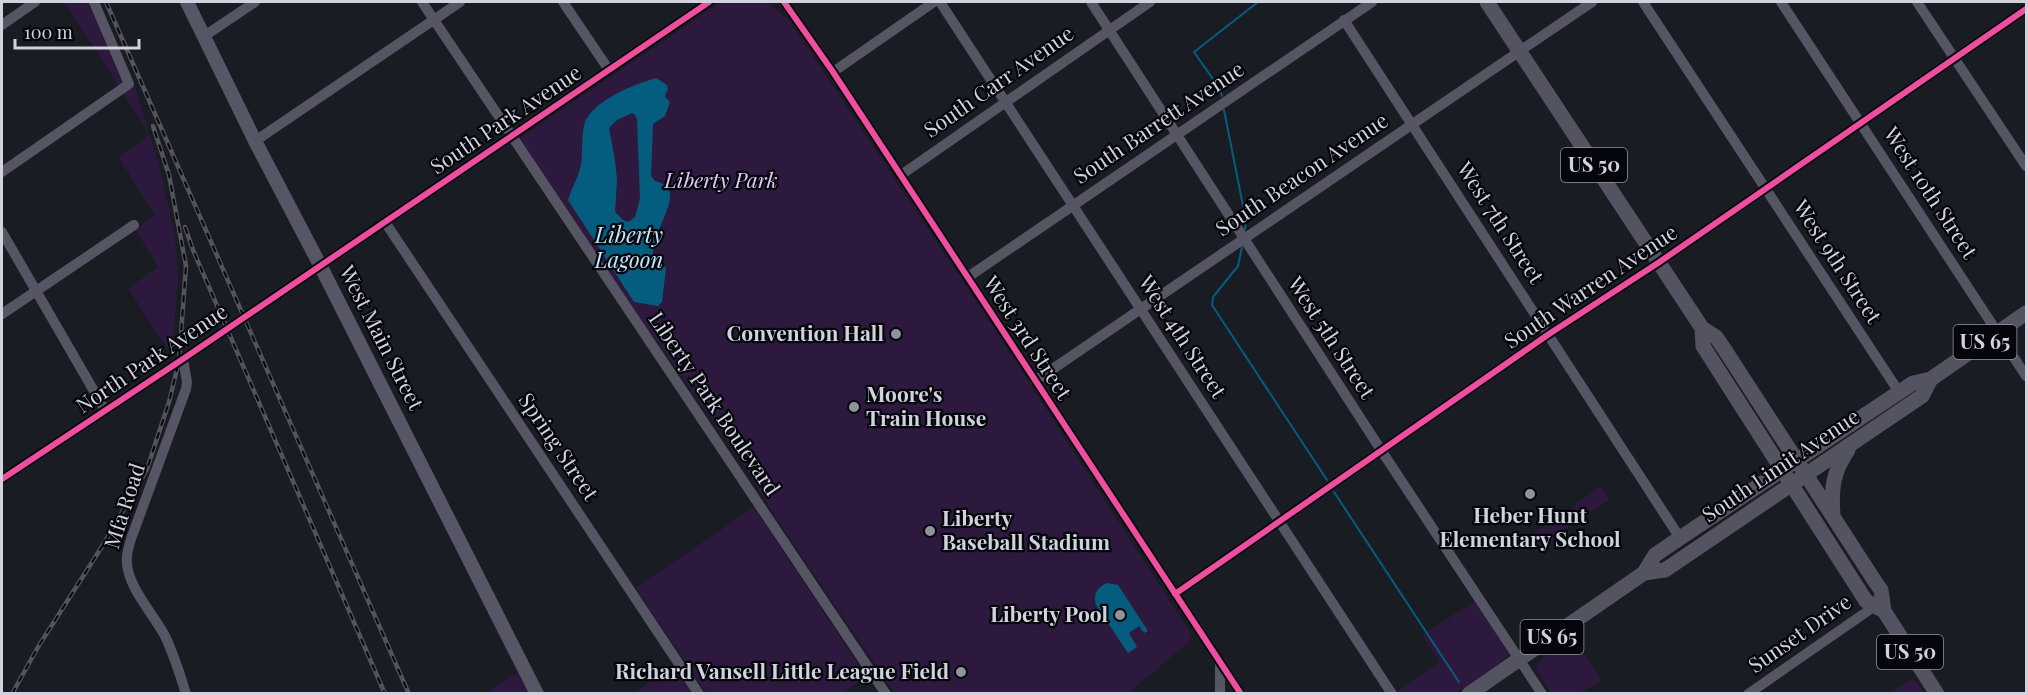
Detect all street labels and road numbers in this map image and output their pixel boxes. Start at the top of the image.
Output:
street label: South Carr Avenue [917,18,1078,143]
street label: South Barrett Avenue [1067,54,1249,189]
street label: South Park Avenue [424,57,586,179]
street label: South Beacon Avenue [1209,105,1393,242]
street label: West 10th Street [1878,120,1985,264]
road number: US 50 [1561,148,1627,182]
street label: West 7th Street [1451,155,1552,289]
street label: West 9th Street [1788,193,1889,329]
street label: South Warren Avenue [1498,217,1682,354]
street label: West Main Street [334,259,432,415]
street label: West 4th Street [1133,268,1234,403]
street label: West 3rd Street [978,269,1079,405]
street label: West 5th Street [1282,270,1383,404]
street label: North Park Avenue [70,296,232,418]
street label: Liberty Park Boulevard [644,306,788,500]
road number: US 65 [1954,325,2016,359]
street label: Spring Street [513,387,606,506]
street label: South Limit Avenue [1696,401,1864,527]
street label: Mfa Road [96,459,150,552]
street label: Sunset Drive [1742,587,1856,678]
road number: US 65 [1520,620,1584,654]
road number: US 50 [1877,635,1943,669]

